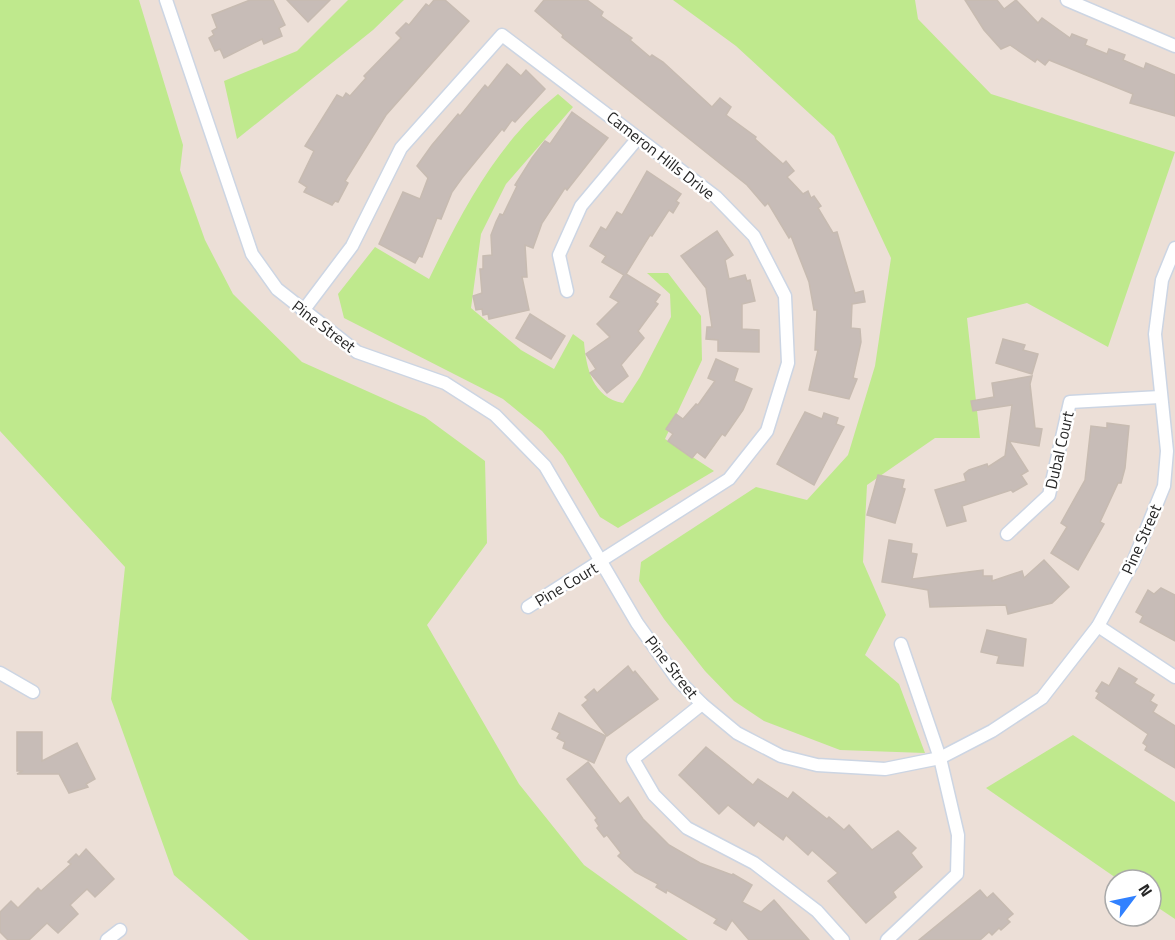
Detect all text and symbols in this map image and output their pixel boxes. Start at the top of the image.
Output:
street label: Cameron Hills Drive [602,105,720,205]
street label: Pine Street [287,294,361,358]
street label: Dubal Court [1038,408,1080,491]
street label: Pine Street [1115,500,1167,578]
street label: Pine Court [530,556,602,612]
street label: Pine Street [640,630,705,704]
north arrow [1103,868,1163,928]
text: N [1133,879,1159,901]

